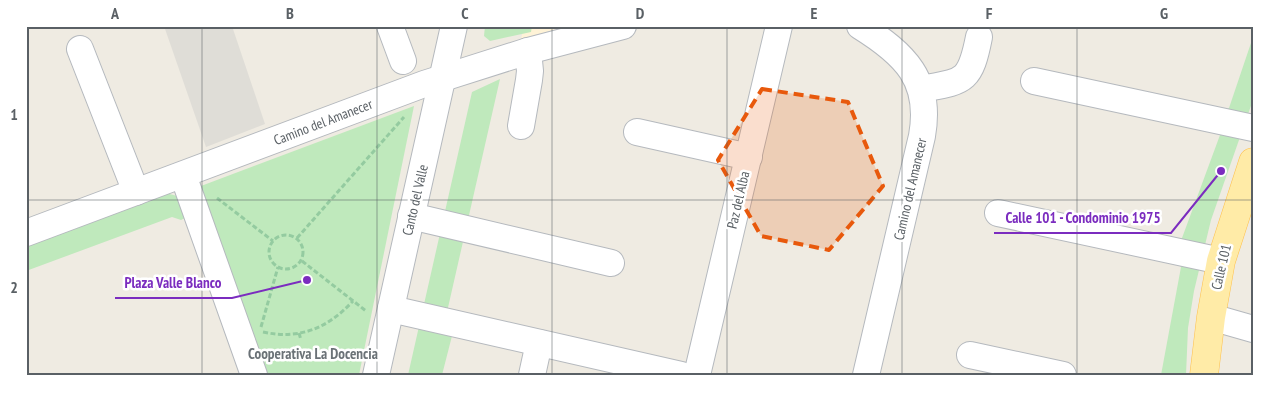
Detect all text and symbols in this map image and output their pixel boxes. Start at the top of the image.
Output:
text: A [110,3,120,23]
text: B [286,3,294,23]
text: C [461,3,469,23]
text: D [636,3,645,23]
text: E [811,3,818,23]
text: F [986,3,993,23]
text: G [1160,3,1168,23]
street label: Camino del Amanecer [271,95,375,149]
text: 1 [10,104,18,124]
street label: Camino del Amanecer [889,136,931,242]
street label: Canto del Valle [398,163,432,237]
street label: Paz del Alba [723,169,753,231]
callout: Calle 101 - Condominio 1975 [994,203,1171,233]
text: Calle 101 - Condominio 1975 [1005,208,1161,227]
street label: Calle 101 [1207,243,1235,291]
callout: Plaza Valle Blanco [115,268,232,298]
text: Plaza Valle Blanco [124,273,222,292]
text: 2 [10,277,18,297]
district label: Cooperativa La Docencia [248,344,378,363]

